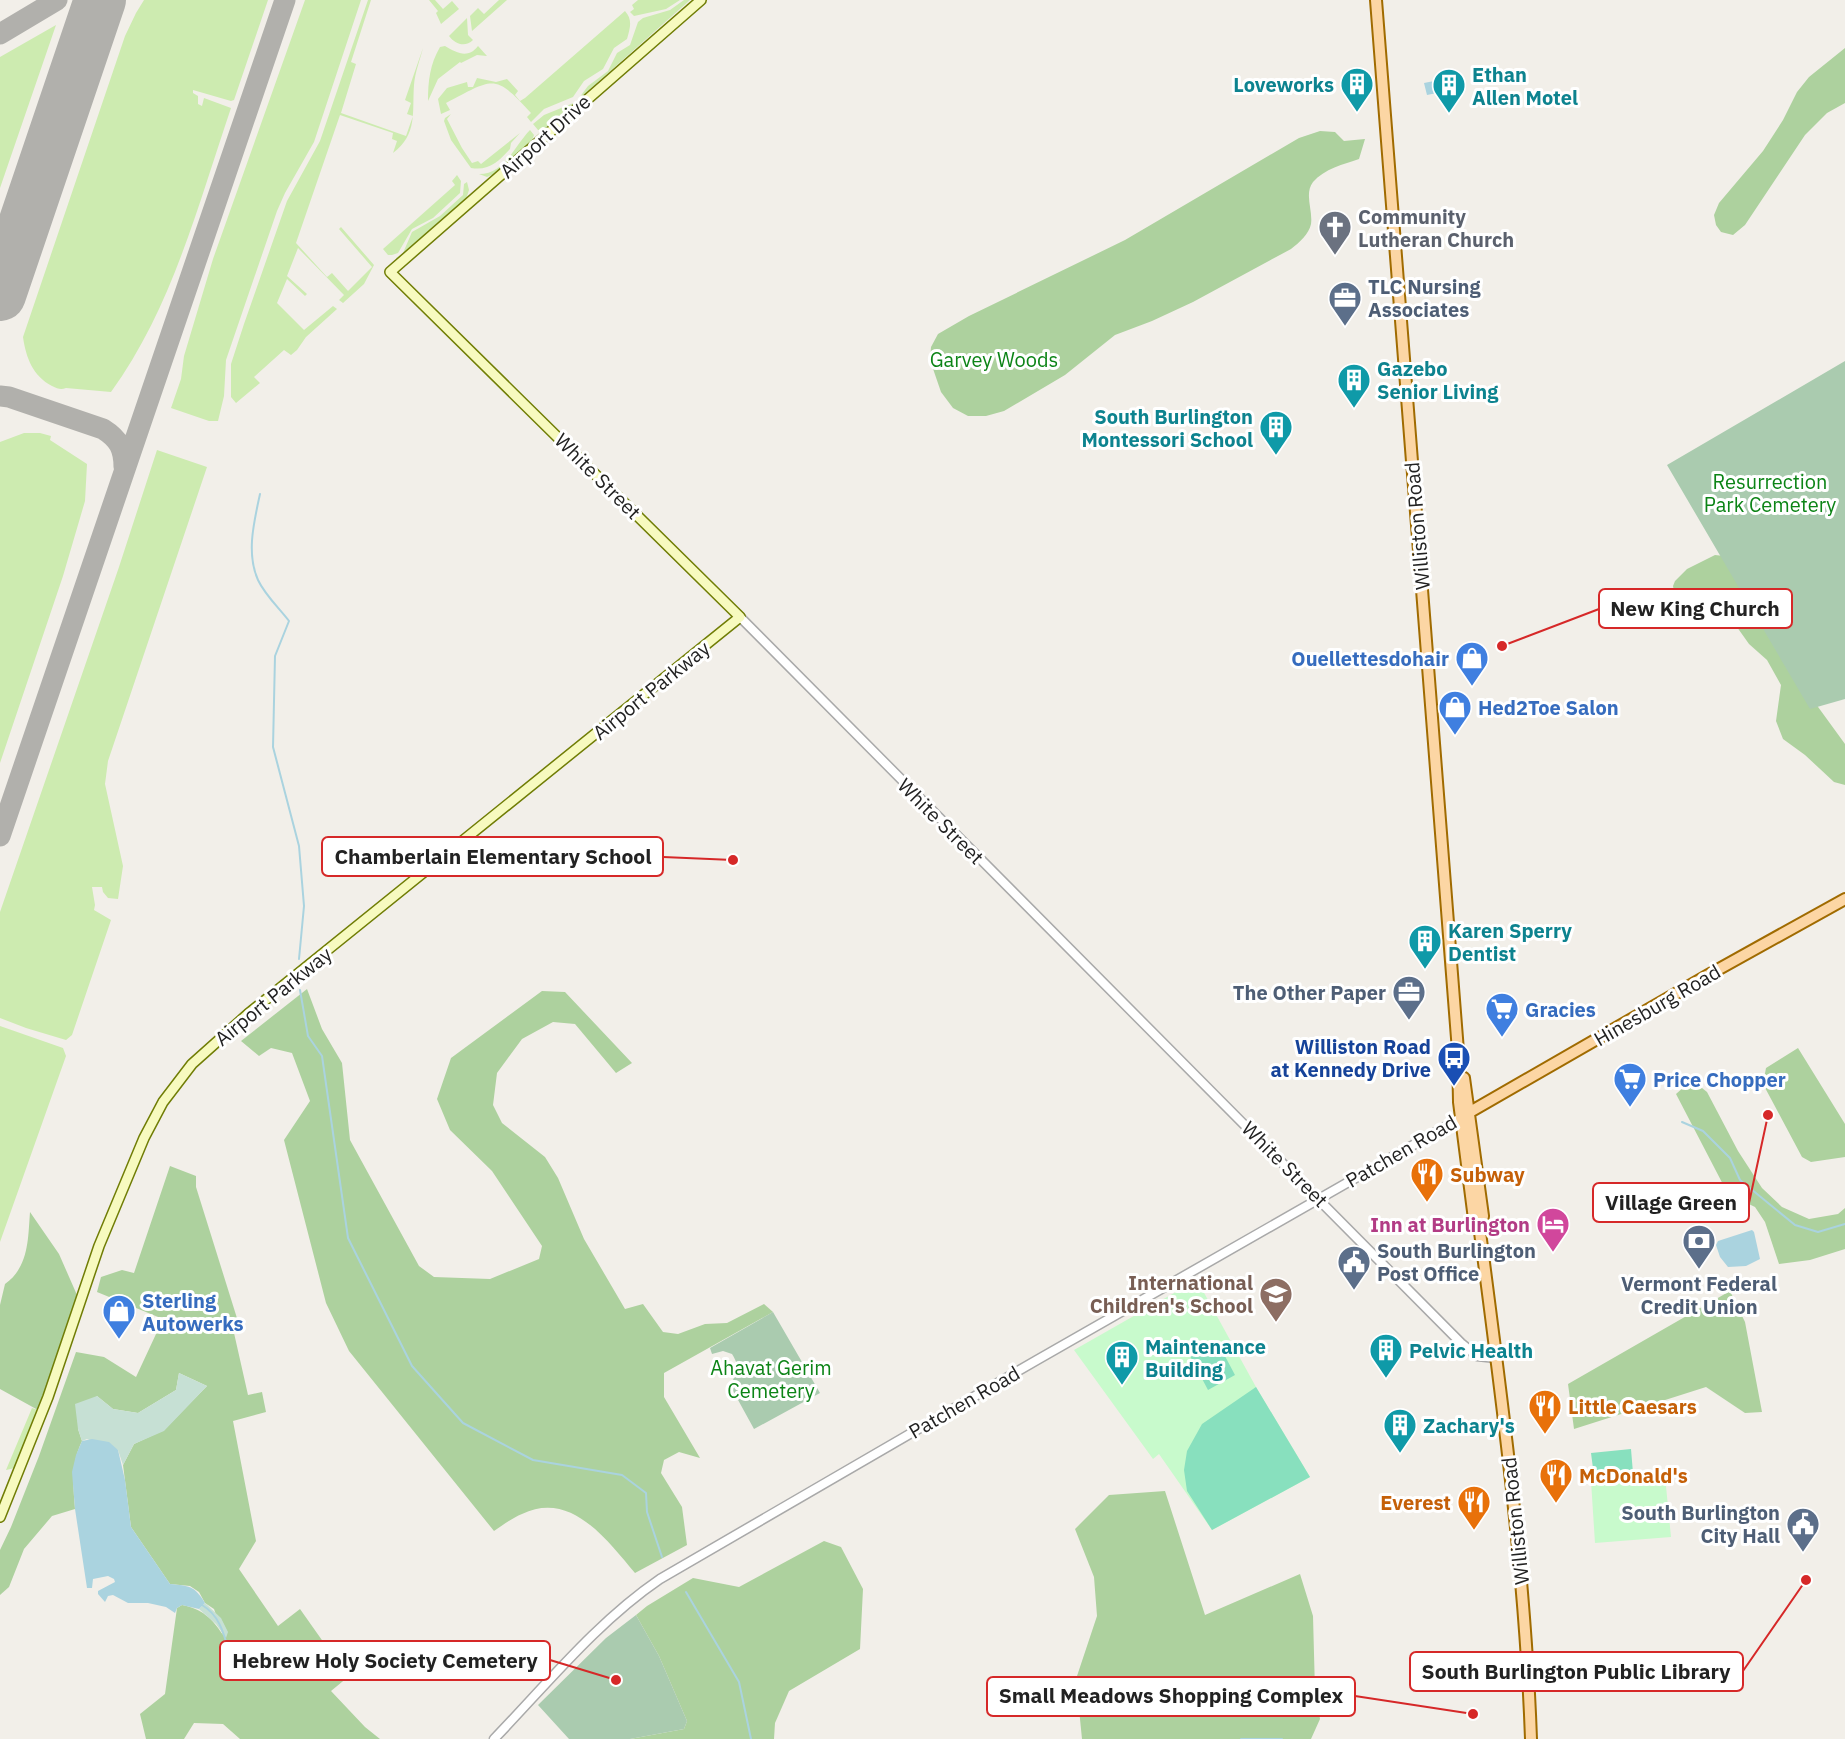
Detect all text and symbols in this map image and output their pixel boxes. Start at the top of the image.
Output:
place label: Ethan Allen Motel [1472,61,1578,111]
building icon: Loveworks [1339,66,1375,113]
building icon: Ethan Allen Motel [1431,67,1467,114]
place label: Loveworks [1233,71,1334,98]
street label: Airport Drive [494,88,596,184]
place label: Community Lutheran Church [1358,203,1514,253]
church icon: Community Lutheran Church [1317,209,1353,256]
place label: TLC Nursing Associates [1368,273,1481,323]
office icon: TLC Nursing Associates [1327,280,1363,327]
park label: Garvey Woods [930,346,1058,373]
place label: Gazebo Senior Living [1377,355,1499,405]
building icon: Gazebo Senior Living [1336,362,1372,409]
place label: South Burlington Montessori School [1081,403,1253,453]
building icon: South Burlington Montessori School [1258,409,1294,456]
street label: White Street [549,427,647,525]
street label: Williston Road [1398,461,1436,591]
park label: Resurrection Park Cemetery [1704,468,1836,518]
callout: New King Church [1599,589,1792,628]
text: New King Church [1610,594,1780,622]
street label: Airport Parkway [587,634,715,746]
shop icon: Ouellettesdohair [1454,640,1490,687]
place label: Ouellettesdohair [1291,645,1449,672]
shop icon: Hed2Toe Salon [1437,689,1473,736]
place label: Hed2Toe Salon [1478,694,1619,721]
street label: White Street [892,772,990,870]
callout: Chamberlain Elementary School [322,837,663,876]
text: Chamberlain Elementary School [334,842,652,870]
place label: Karen Sperry Dentist [1448,917,1572,967]
building icon: Karen Sperry Dentist [1407,923,1443,970]
street label: Airport Parkway [209,940,337,1052]
street label: Hinesburg Road [1589,958,1725,1052]
office icon: The Other Paper [1391,974,1427,1021]
place label: The Other Paper [1233,979,1386,1006]
supermarket icon: Gracies [1484,991,1520,1038]
place label: Gracies [1525,996,1596,1023]
place label: Williston Road at Kennedy Drive [1270,1033,1431,1083]
bus stop icon: Williston Road at Kennedy Drive [1436,1040,1472,1087]
supermarket icon: Price Chopper [1612,1061,1648,1108]
place label: Price Chopper [1653,1066,1786,1093]
street label: Patchen Road [1341,1108,1461,1194]
street label: White Street [1236,1115,1334,1213]
restaurant icon: Subway [1409,1156,1445,1203]
place label: Subway [1450,1161,1525,1188]
callout: Village Green [1593,1183,1749,1222]
text: Village Green [1605,1188,1737,1216]
hotel icon: Inn at Burlington [1535,1206,1571,1253]
place label: Inn at Burlington [1370,1211,1530,1238]
bank icon: Vermont Federal Credit Union [1681,1223,1717,1270]
place label: South Burlington Post Office [1377,1237,1536,1287]
public building icon: South Burlington Post Office [1336,1244,1372,1291]
place label: International Children's School [1090,1269,1253,1319]
place label: Vermont Federal Credit Union [1621,1270,1777,1320]
school or university icon: International Children's School [1258,1276,1294,1323]
place label: Sterling Autowerks [142,1287,244,1337]
shop icon: Sterling Autowerks [101,1293,137,1340]
building icon: Pelvic Health [1368,1332,1404,1379]
place label: Maintenance Building [1145,1333,1266,1383]
place label: Pelvic Health [1409,1337,1533,1364]
building icon: Maintenance Building [1104,1339,1140,1386]
park label: Ahavat Gerim Cemetery [710,1354,832,1404]
street label: Patchen Road [904,1359,1024,1445]
restaurant icon: Little Caesars [1527,1388,1563,1435]
place label: Little Caesars [1568,1393,1697,1420]
building icon: Zachary's [1382,1407,1418,1454]
place label: Zachary's [1423,1412,1515,1439]
street label: Williston Road [1495,1456,1535,1586]
restaurant icon: McDonald's [1538,1457,1574,1504]
place label: McDonald's [1579,1462,1688,1489]
restaurant icon: Everest [1456,1484,1492,1531]
place label: Everest [1380,1489,1451,1516]
place label: South Burlington City Hall [1621,1499,1780,1549]
public building icon: South Burlington City Hall [1785,1506,1821,1553]
callout: Hebrew Holy Society Cemetery [220,1641,550,1680]
text: Hebrew Holy Society Cemetery [232,1646,538,1674]
callout: South Burlington Public Library [1410,1652,1743,1691]
text: South Burlington Public Library [1422,1657,1731,1685]
callout: Small Meadows Shopping Complex [987,1677,1355,1716]
text: Small Meadows Shopping Complex [999,1681,1343,1709]

